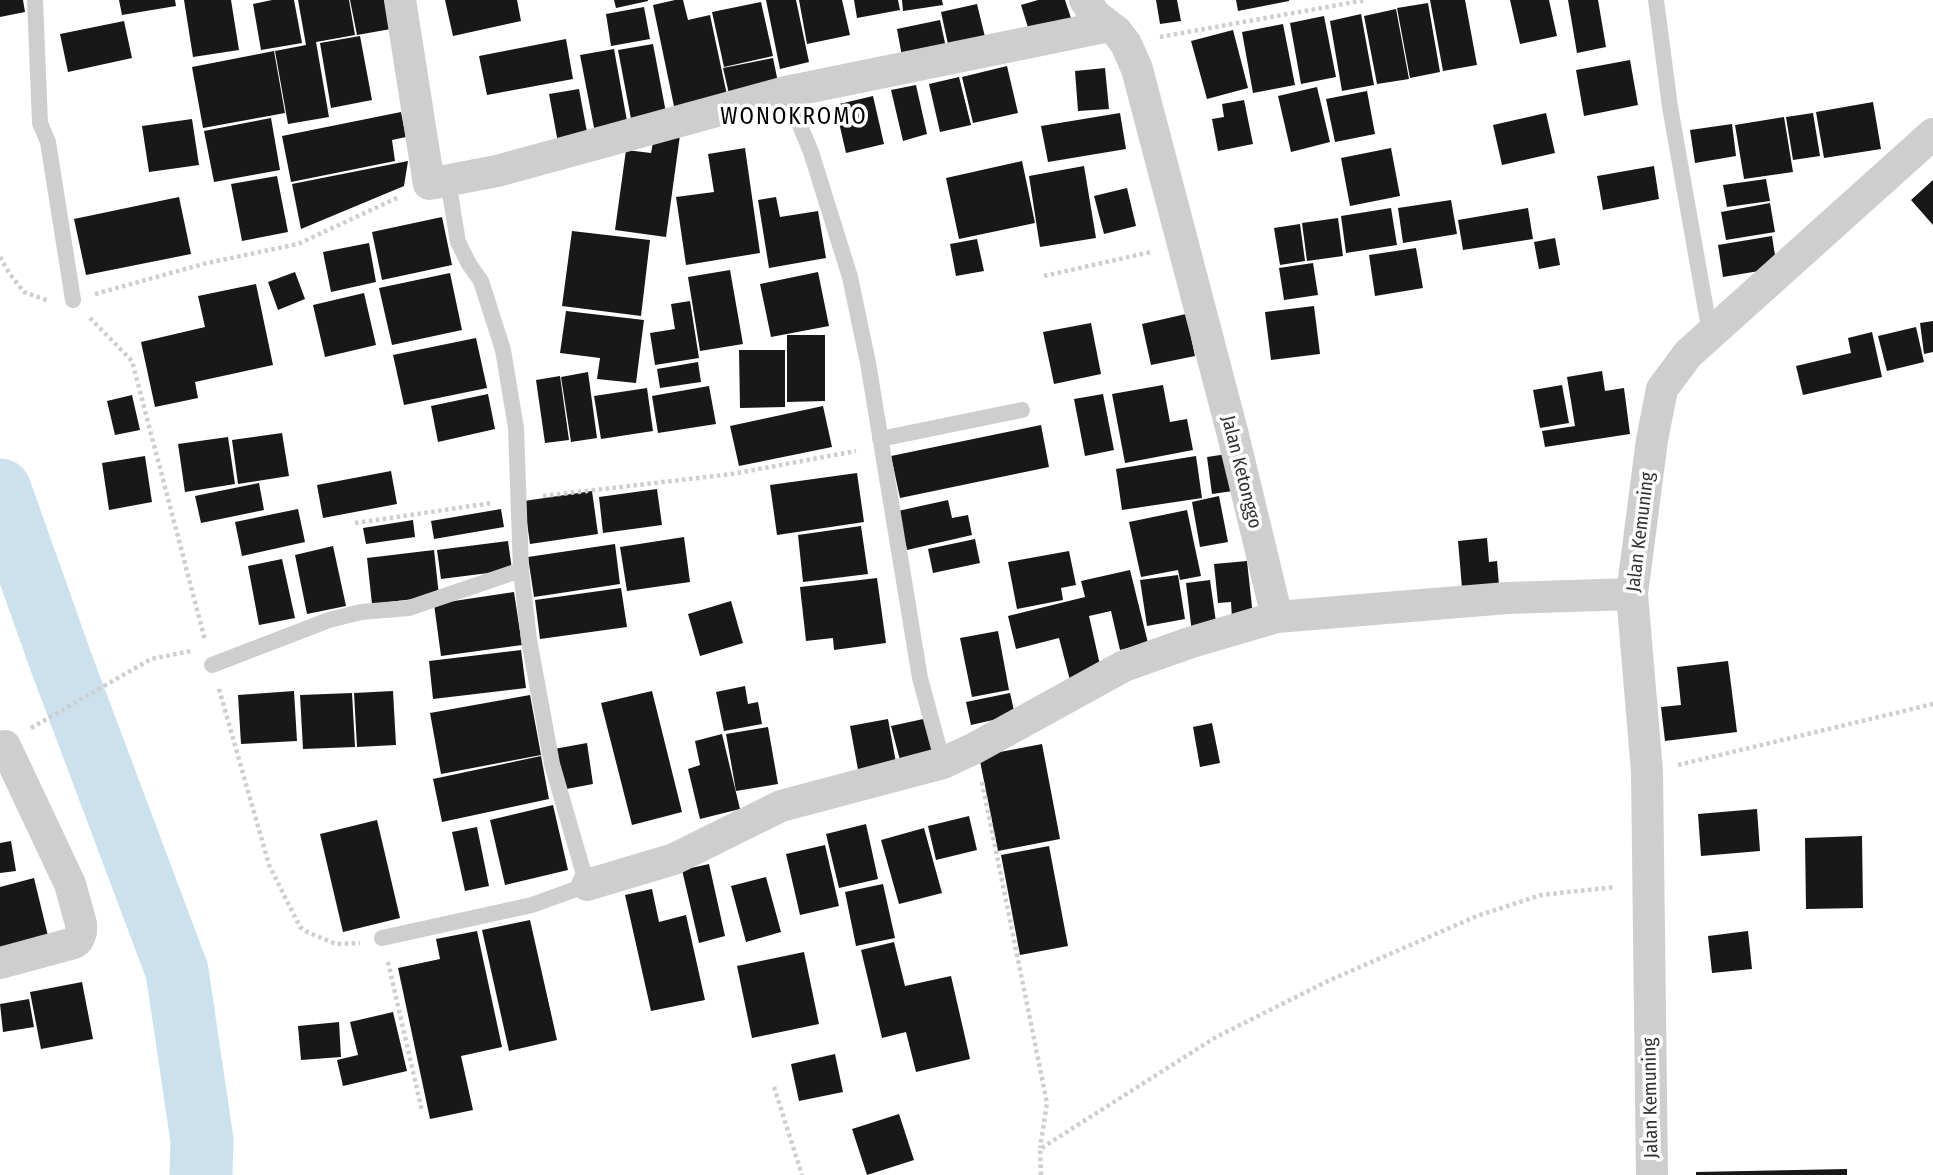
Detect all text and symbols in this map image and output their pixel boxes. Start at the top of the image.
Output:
district label: WONOKROMO [721,104,867,132]
street label: Jalan Ketonggo [1216,413,1266,531]
street label: Jalan Kemuning [1622,471,1660,593]
street label: Jalan Kemuning [1639,1038,1663,1158]

